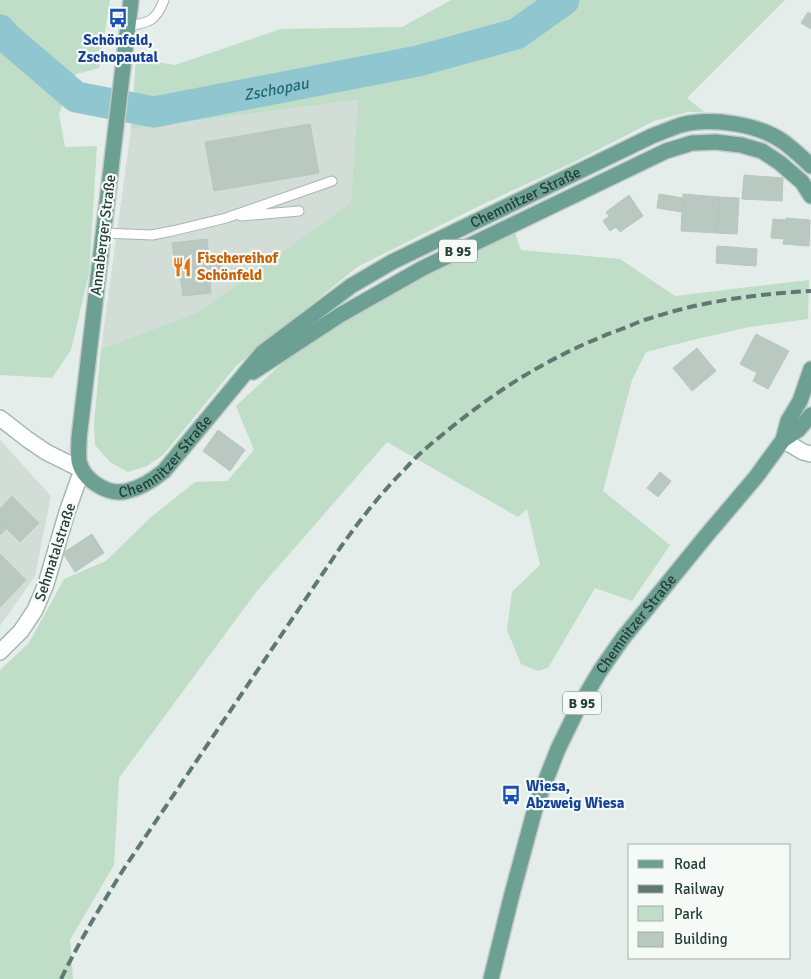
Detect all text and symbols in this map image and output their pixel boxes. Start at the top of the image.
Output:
bus stop icon: Schönfeld, Zschopautal [107,7,129,29]
place label: Schönfeld, Zschopautal [78,31,159,66]
water label: Zschopau [242,73,312,106]
street label: Chemnitzer Straße [467,163,584,232]
street label: Annaberger Straße [87,174,119,296]
road number: B 95 [439,240,477,262]
place label: Fischereihof Schönfeld [197,249,279,284]
restaurant icon: Fischereihof Schönfeld [171,256,193,278]
street label: Chemnitzer Straße [118,411,216,501]
street label: Sehmatalstraße [31,501,79,603]
street label: Chemnitzer Straße [592,571,680,677]
road number: B 95 [563,691,601,714]
place label: Wiesa, Abzweig Wiesa [526,777,625,812]
bus stop icon: Wiesa, Abzweig Wiesa [500,784,522,806]
legend [628,844,791,959]
text: Road [674,855,706,873]
text: Railway [674,880,724,898]
text: Park [674,905,703,923]
text: Building [674,930,728,948]

